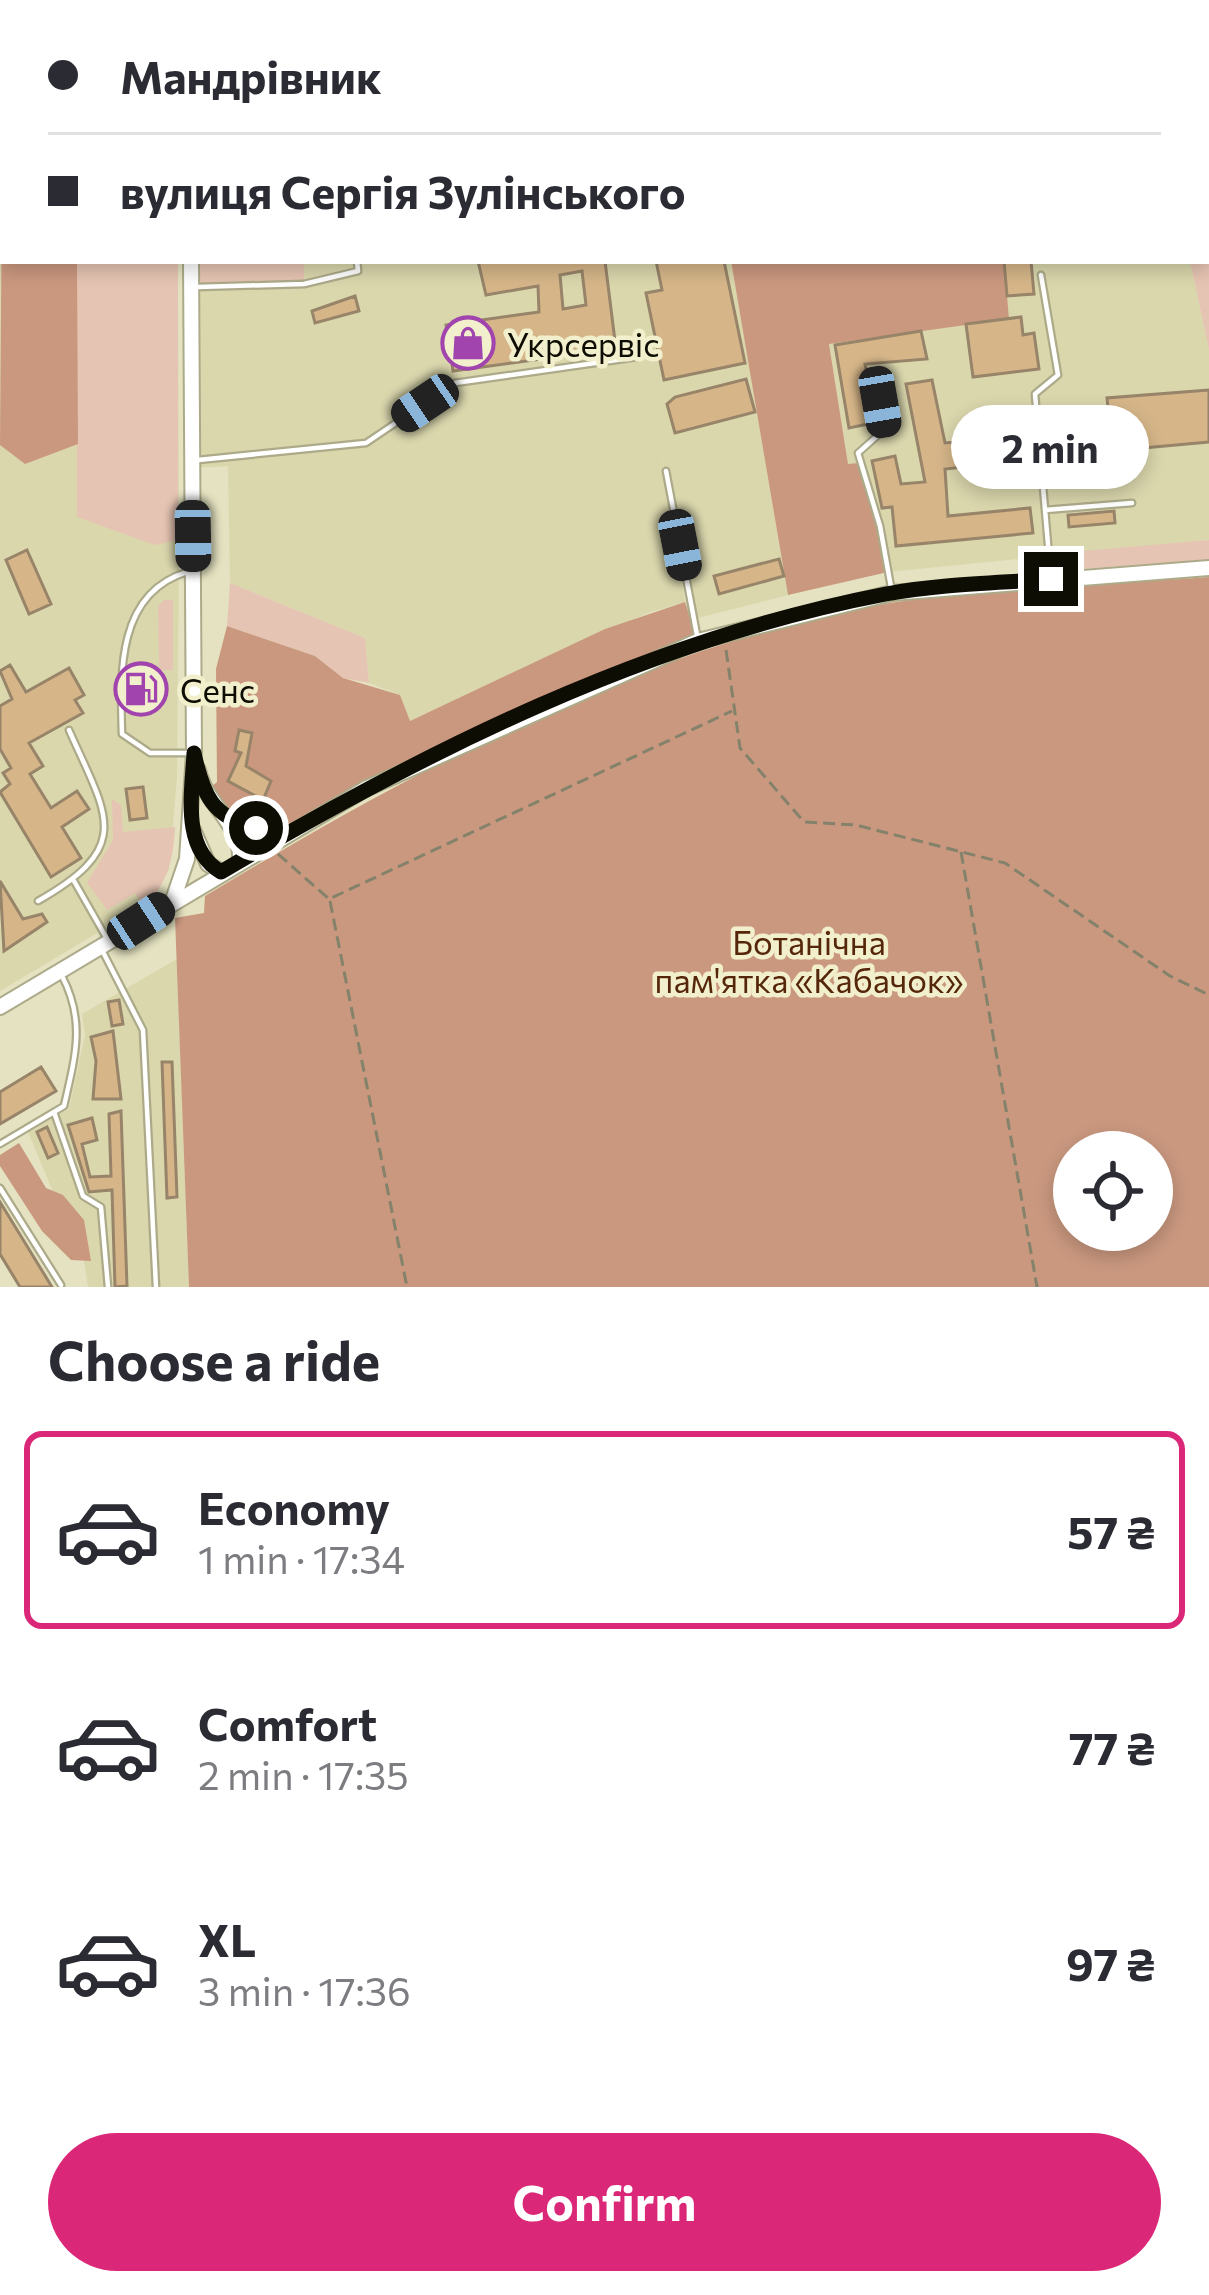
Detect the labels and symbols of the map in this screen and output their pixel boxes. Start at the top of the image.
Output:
shop icon: Укрсервіс [440,315,496,371]
place label: Укрсервіс [507,323,660,364]
car [856,363,904,441]
car [385,368,465,438]
callout: 2 min [952,405,1150,489]
car [174,500,212,572]
car [655,506,705,584]
route end [1024,552,1078,606]
fuel station icon: Сенс [113,661,169,717]
place label: Сенс [180,669,255,710]
route start [229,801,283,855]
car [101,886,181,956]
park label: Ботанічна пам'ятка «Кабачок» [655,921,963,1000]

